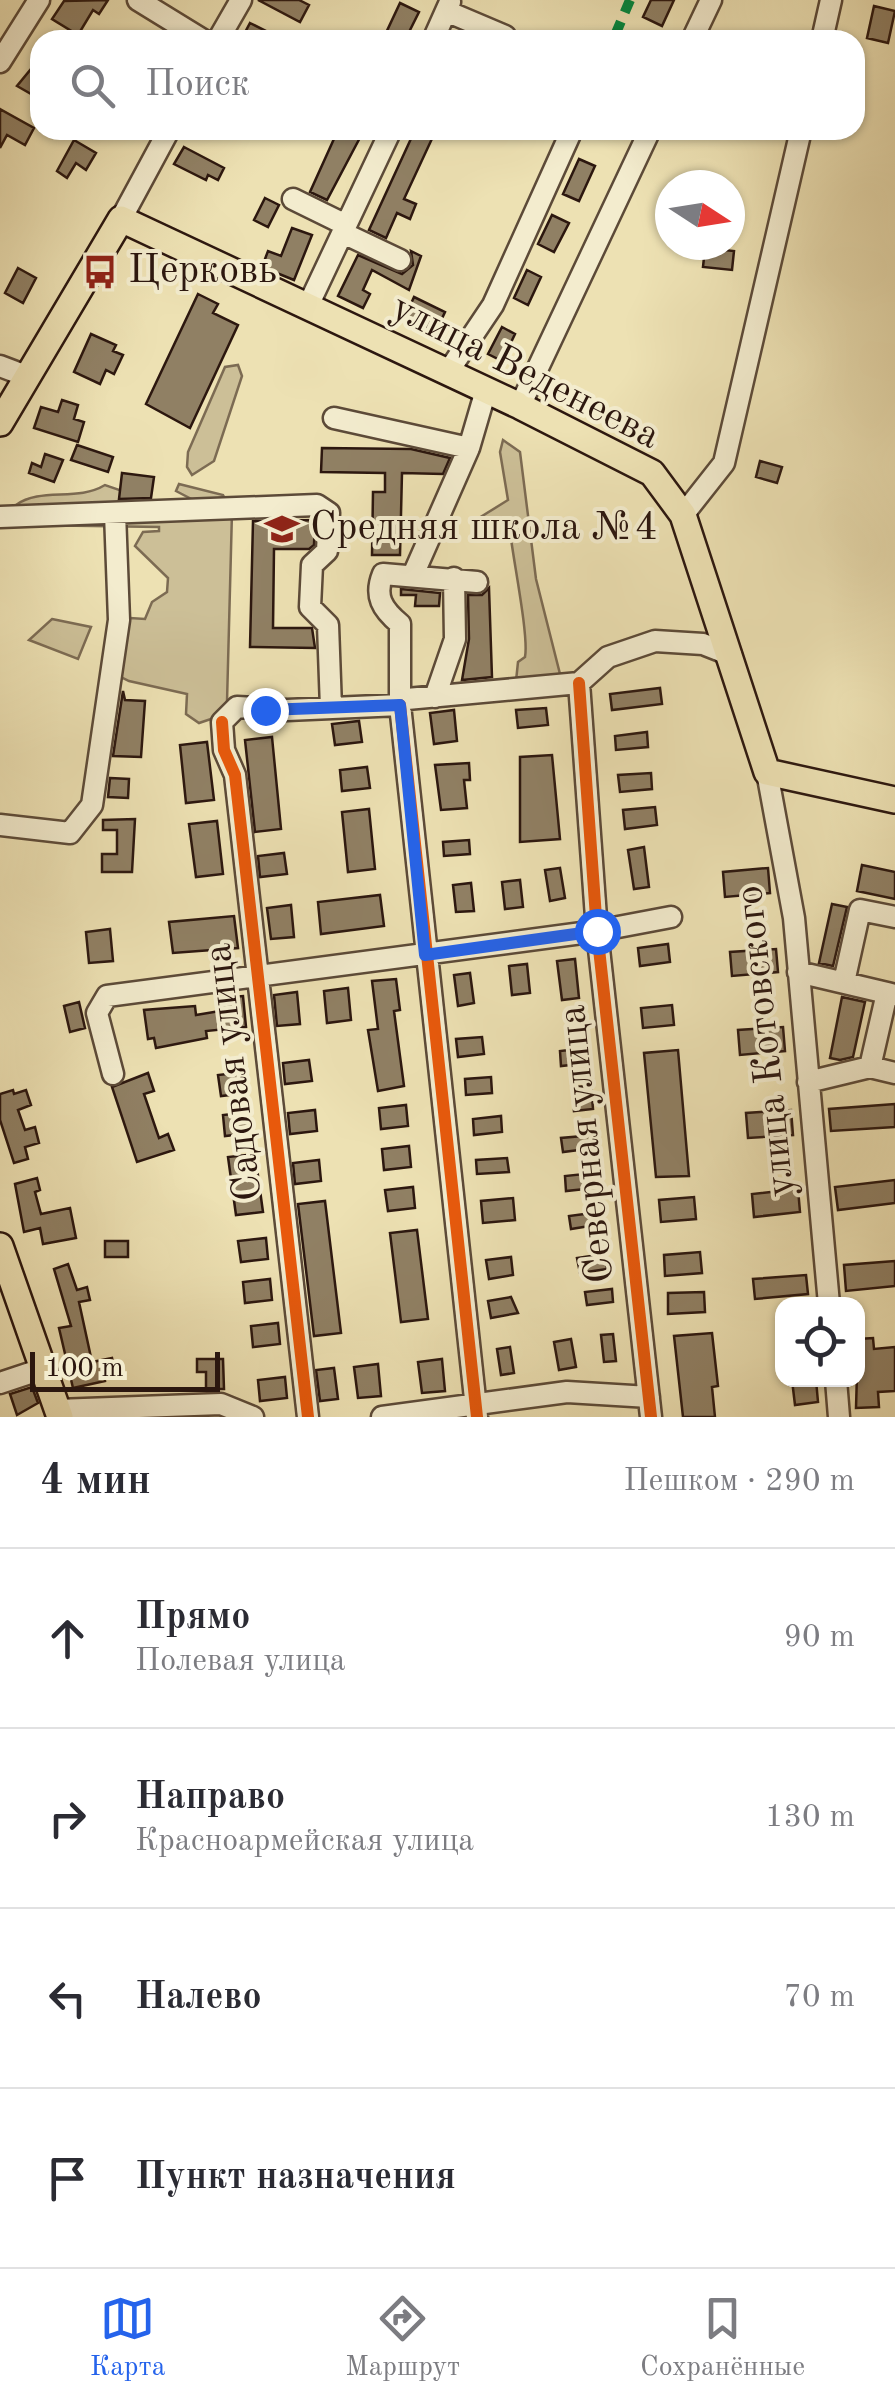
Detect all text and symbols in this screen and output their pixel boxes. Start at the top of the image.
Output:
search box [30,30,865,140]
icon: search [65,58,120,113]
text: Поиск [145,66,250,104]
north arrow [655,170,745,260]
place label: Церковь [128,252,277,292]
bus stop icon: Церковь [81,253,119,291]
street label: улица Веденеева [384,288,666,458]
place label: Средняя школа №4 [310,509,658,549]
school or university icon: Средняя школа №4 [263,510,301,548]
route end [243,688,289,734]
street label: улица Котовского [731,883,803,1199]
route start [575,909,621,955]
street label: Садовая улица [199,941,271,1203]
street label: Северная улица [553,1003,622,1285]
map controls [775,1297,865,1387]
button: locate [775,1297,865,1387]
scale bar [30,1347,220,1392]
text: 100 m [45,1355,124,1383]
text: 4 мин [40,1461,151,1503]
text: Пешком · 290 m [623,1466,855,1498]
text: Прямо [135,1599,250,1637]
icon: ahead [40,1611,95,1666]
text: 90 m [784,1622,855,1654]
text: Полевая улица [135,1646,346,1678]
text: Направо [135,1779,285,1817]
icon: right [40,1791,95,1846]
text: 130 m [765,1802,855,1834]
text: Красноармейская улица [135,1826,474,1858]
icon: left [40,1971,95,2026]
text: Налево [135,1979,262,2017]
text: 70 m [784,1982,855,2014]
icon: arrive [40,2151,95,2206]
text: Пункт назначения [135,2159,456,2197]
tab: Карта [90,2291,166,2386]
tab: Маршрут [345,2291,460,2386]
tab: Сохранённые [640,2291,805,2386]

